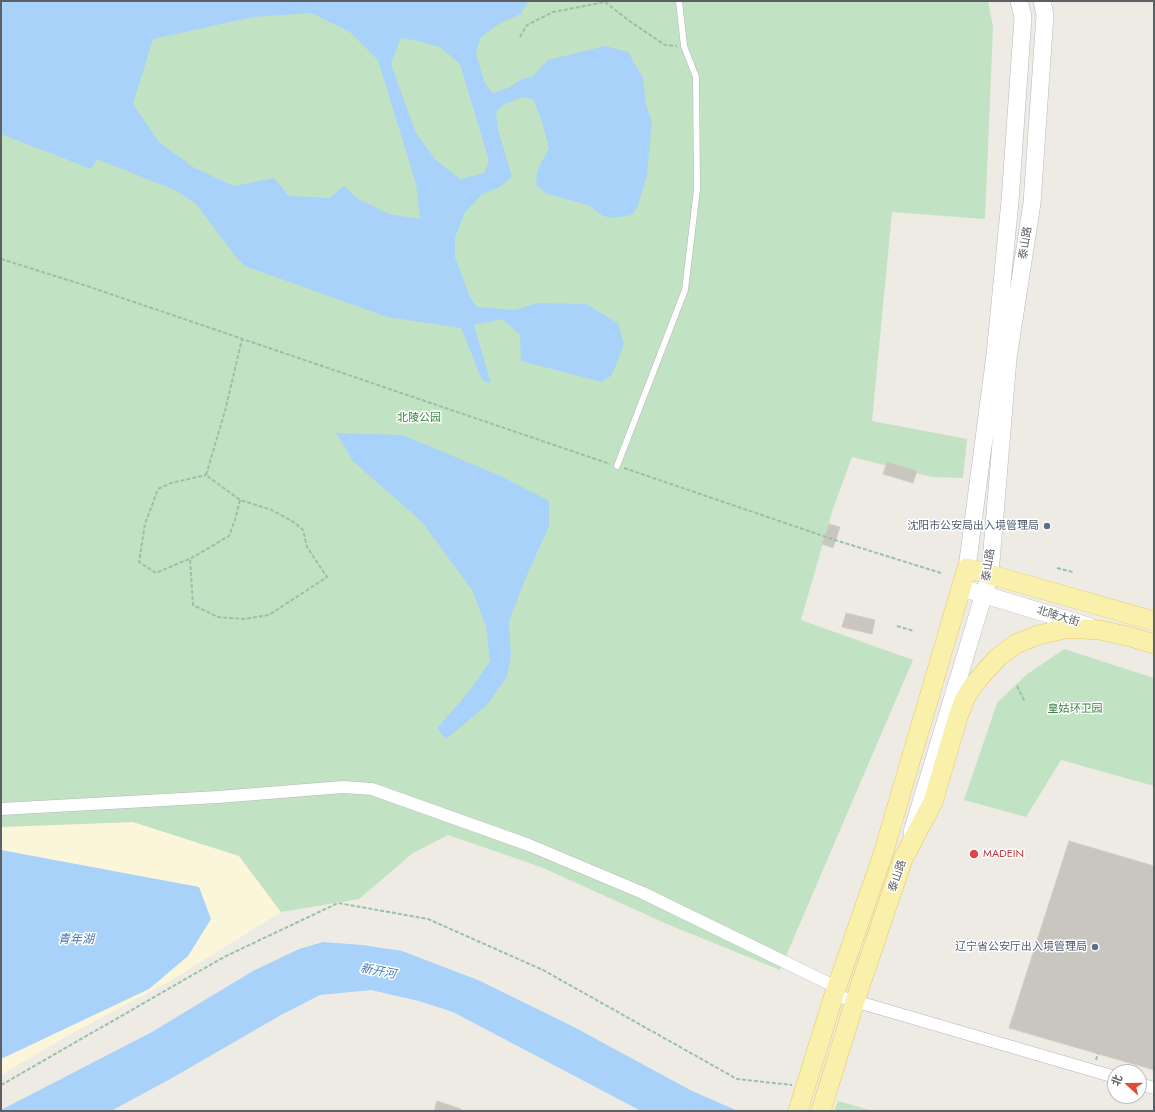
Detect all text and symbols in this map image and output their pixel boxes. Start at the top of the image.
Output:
street label: 泰山路 [1017,226,1035,260]
park label: 北陵公园 [397,411,441,425]
place label: 沈阳市公安局出入境管理局 [907,519,1039,533]
marker: 沈阳市公安局出入境管理局 [1042,521,1052,531]
street label: 泰山路 [980,548,998,582]
street label: 北陵大街 [1035,604,1081,630]
park label: 皇姑环卫园 [1048,702,1102,716]
place label: MADEIN [983,847,1024,861]
marker: MADEIN [968,848,980,860]
street label: 泰山路 [886,858,910,894]
water label: 青年湖 [58,933,94,947]
place label: 辽宁省公安厅出入境管理局 [955,940,1087,954]
marker: 辽宁省公安厅出入境管理局 [1090,942,1100,952]
water label: 新开河 [359,961,397,983]
north arrow [1107,1064,1147,1104]
text: 北 [1107,1072,1126,1088]

